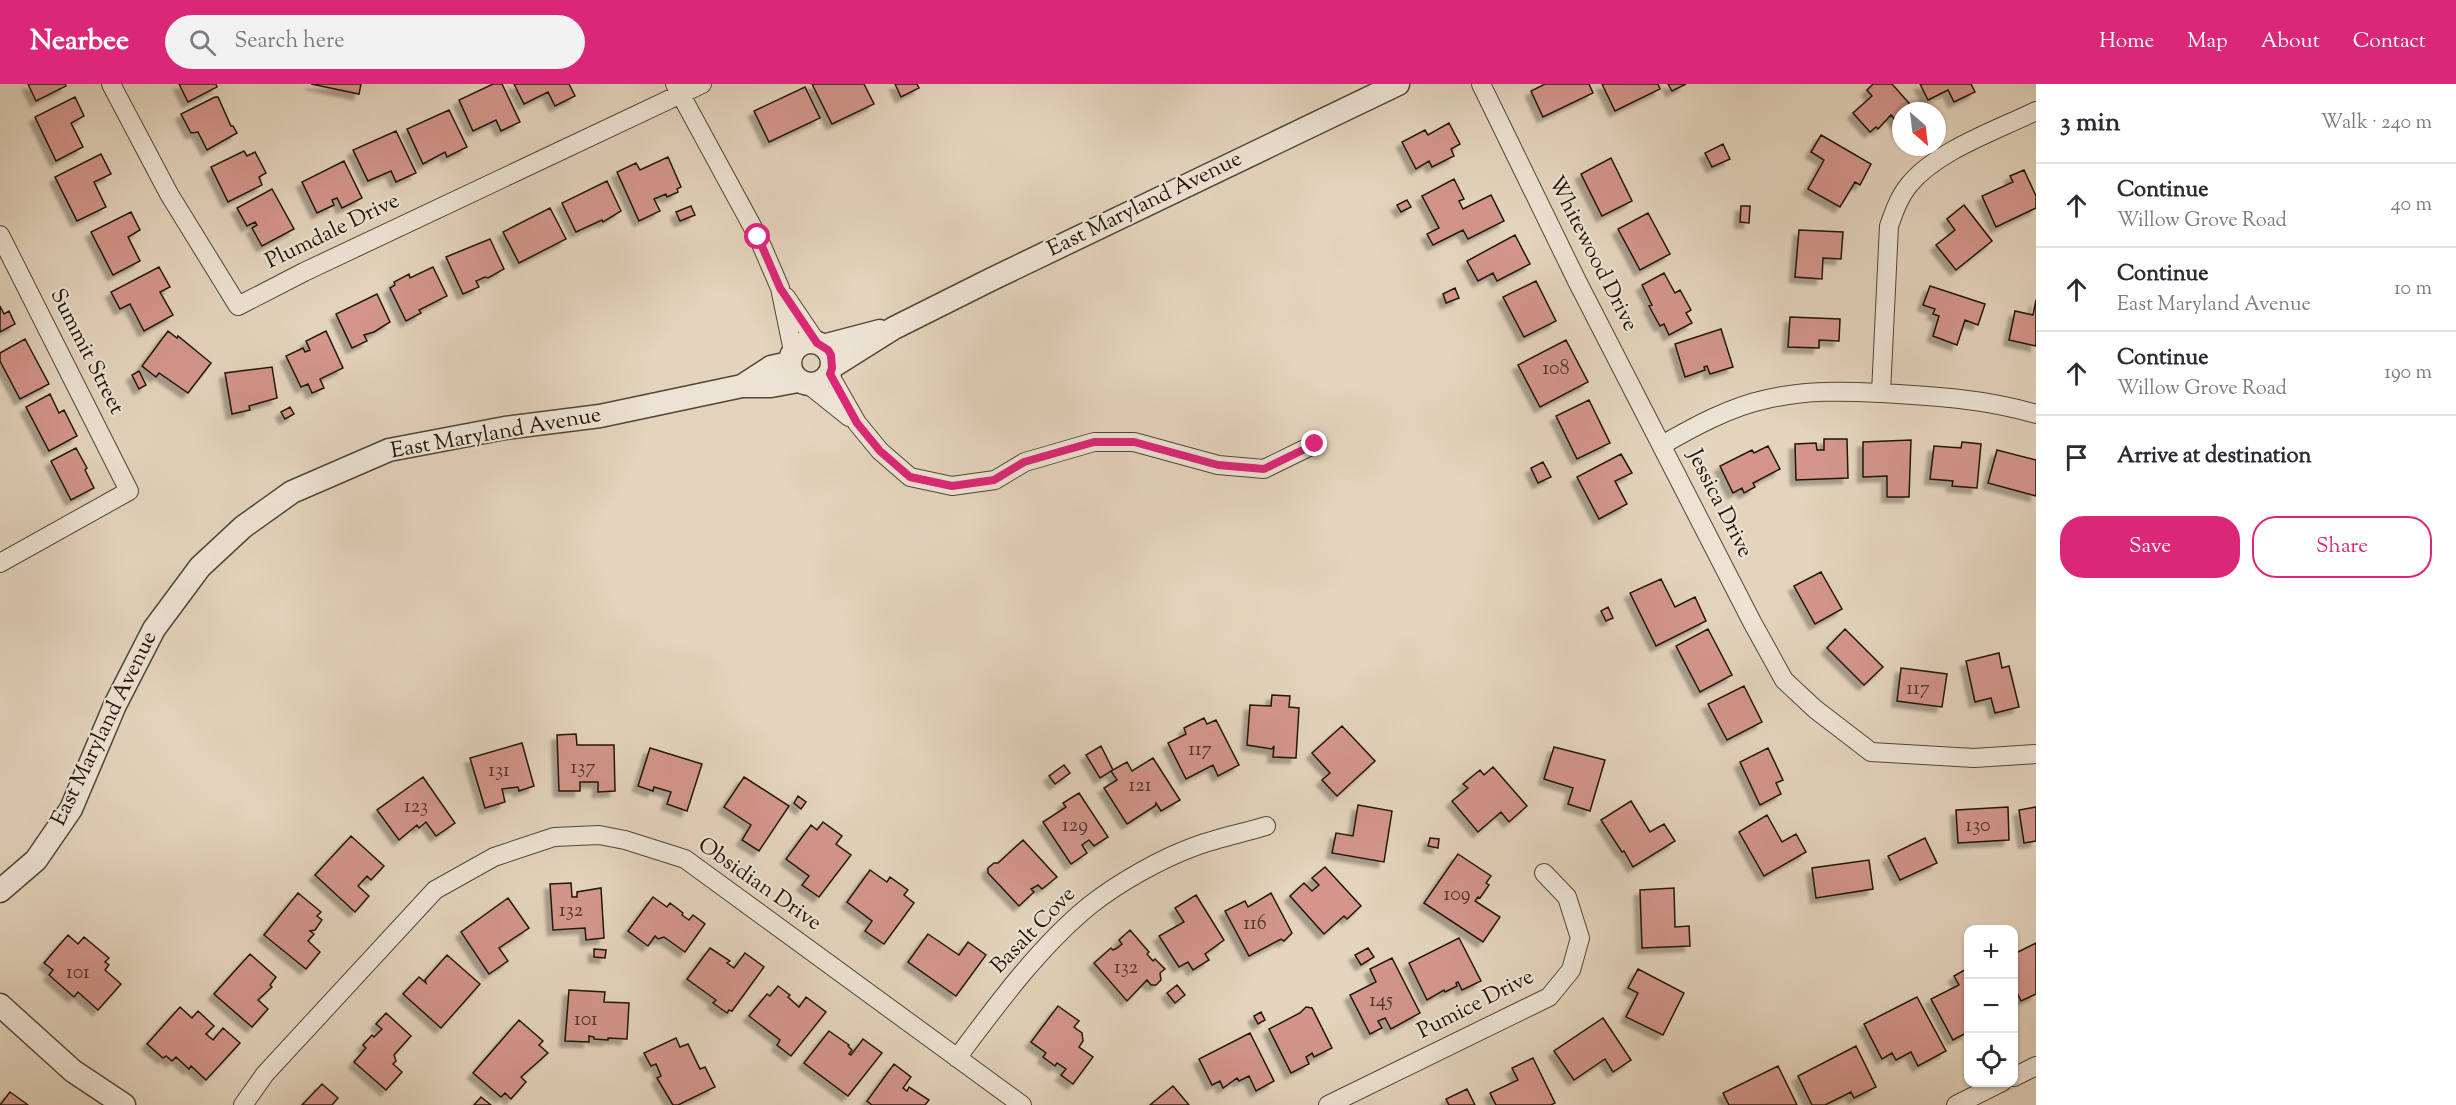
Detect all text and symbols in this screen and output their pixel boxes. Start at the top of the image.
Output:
search box [165,15,585,69]
text: Nearbee [30,22,129,62]
icon: search [186,26,219,59]
text: Search here [234,26,345,58]
text: Home [2099,27,2154,57]
text: Map [2187,27,2228,57]
text: About [2261,27,2320,57]
text: Contact [2353,27,2426,57]
north arrow [1892,102,1946,156]
text: 3 min [2060,105,2120,142]
text: Walk · 240 m [2321,109,2432,138]
street label: East Maryland Avenue [1042,144,1248,266]
street label: Whitewood Drive [1539,171,1645,337]
text: Continue [2117,175,2208,207]
street label: Plumdale Drive [261,186,405,278]
icon: ahead [2060,189,2093,222]
text: 40 m [2391,191,2432,220]
text: Willow Grove Road [2117,207,2287,236]
route start [744,223,770,249]
text: Continue [2117,259,2208,291]
icon: ahead [2060,273,2093,306]
text: 10 m [2394,275,2432,304]
street label: Summit Street [41,284,132,421]
text: East Maryland Avenue [2117,291,2311,320]
text: Continue [2117,343,2208,375]
house number: 108 [1542,355,1570,384]
icon: ahead [2060,357,2093,390]
text: 190 m [2384,359,2432,388]
text: Willow Grove Road [2117,375,2287,404]
street label: East Maryland Avenue [388,400,604,468]
route end [1301,430,1327,456]
icon: arrive [2060,441,2093,474]
text: Arrive at destination [2117,441,2312,473]
street label: Jessica Drive [1678,443,1760,564]
button: Save [2060,516,2240,578]
button: Share [2252,516,2432,578]
street label: East Maryland Avenue [44,626,166,832]
house number: 117 [1906,675,1930,704]
house number: 117 [1188,736,1212,765]
house number: 137 [571,754,595,783]
house number: 131 [488,757,510,786]
house number: 121 [1129,772,1152,801]
house number: 123 [404,793,428,822]
house number: 129 [1062,812,1088,841]
house number: 130 [1965,812,1991,841]
street label: Obsidian Drive [690,830,828,940]
street label: Basalt Cove [984,880,1084,982]
house number: 109 [1444,881,1470,910]
house number: 132 [559,897,583,926]
house number: 116 [1243,910,1267,939]
map controls [1964,925,2018,1087]
button: + [1964,925,2018,979]
house number: 132 [1114,954,1138,983]
house number: 101 [66,959,90,988]
street label: Pumice Drive [1412,962,1540,1048]
button: − [1964,979,2018,1033]
house number: 145 [1369,987,1393,1016]
house number: 101 [574,1006,598,1035]
button: locate [1964,1033,2018,1087]

